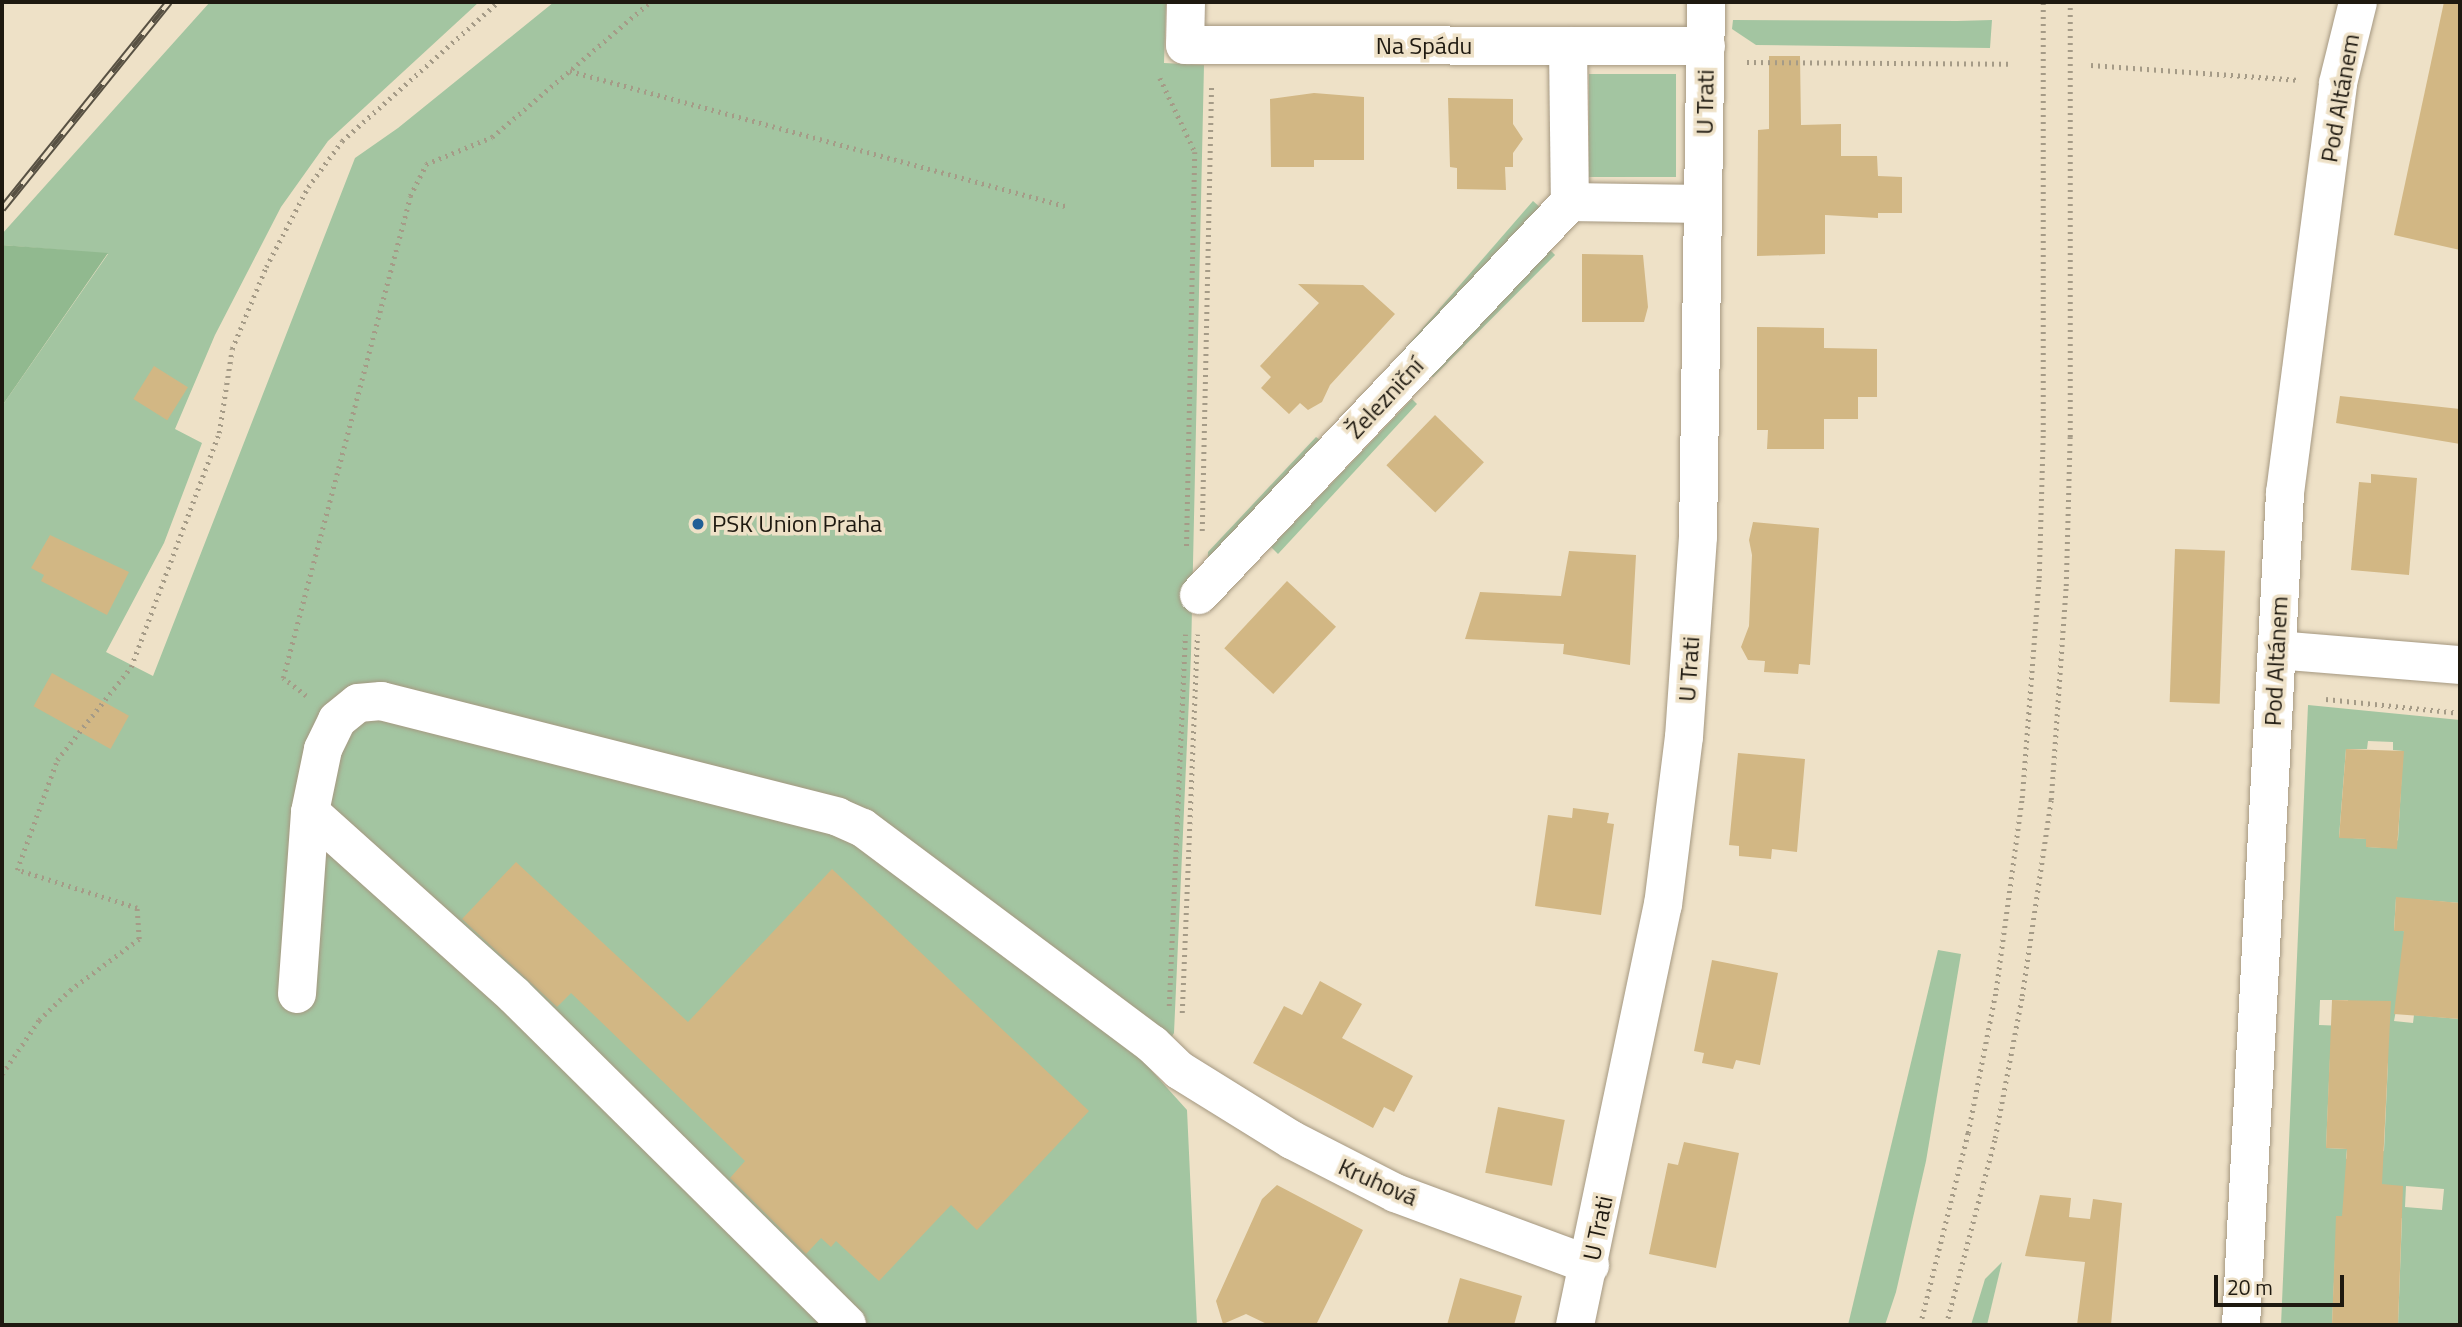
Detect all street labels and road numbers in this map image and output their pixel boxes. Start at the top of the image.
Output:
street label: Pod Altánem [2315,31,2365,165]
street label: Na Spádu [1376,32,1472,60]
street label: U Trati [1690,69,1720,135]
street label: Železniční [1340,352,1430,444]
street label: Pod Altánem [2258,595,2294,727]
street label: U Trati [1672,635,1706,703]
street label: Kruhová [1334,1152,1422,1212]
street label: U Trati [1577,1193,1619,1263]

